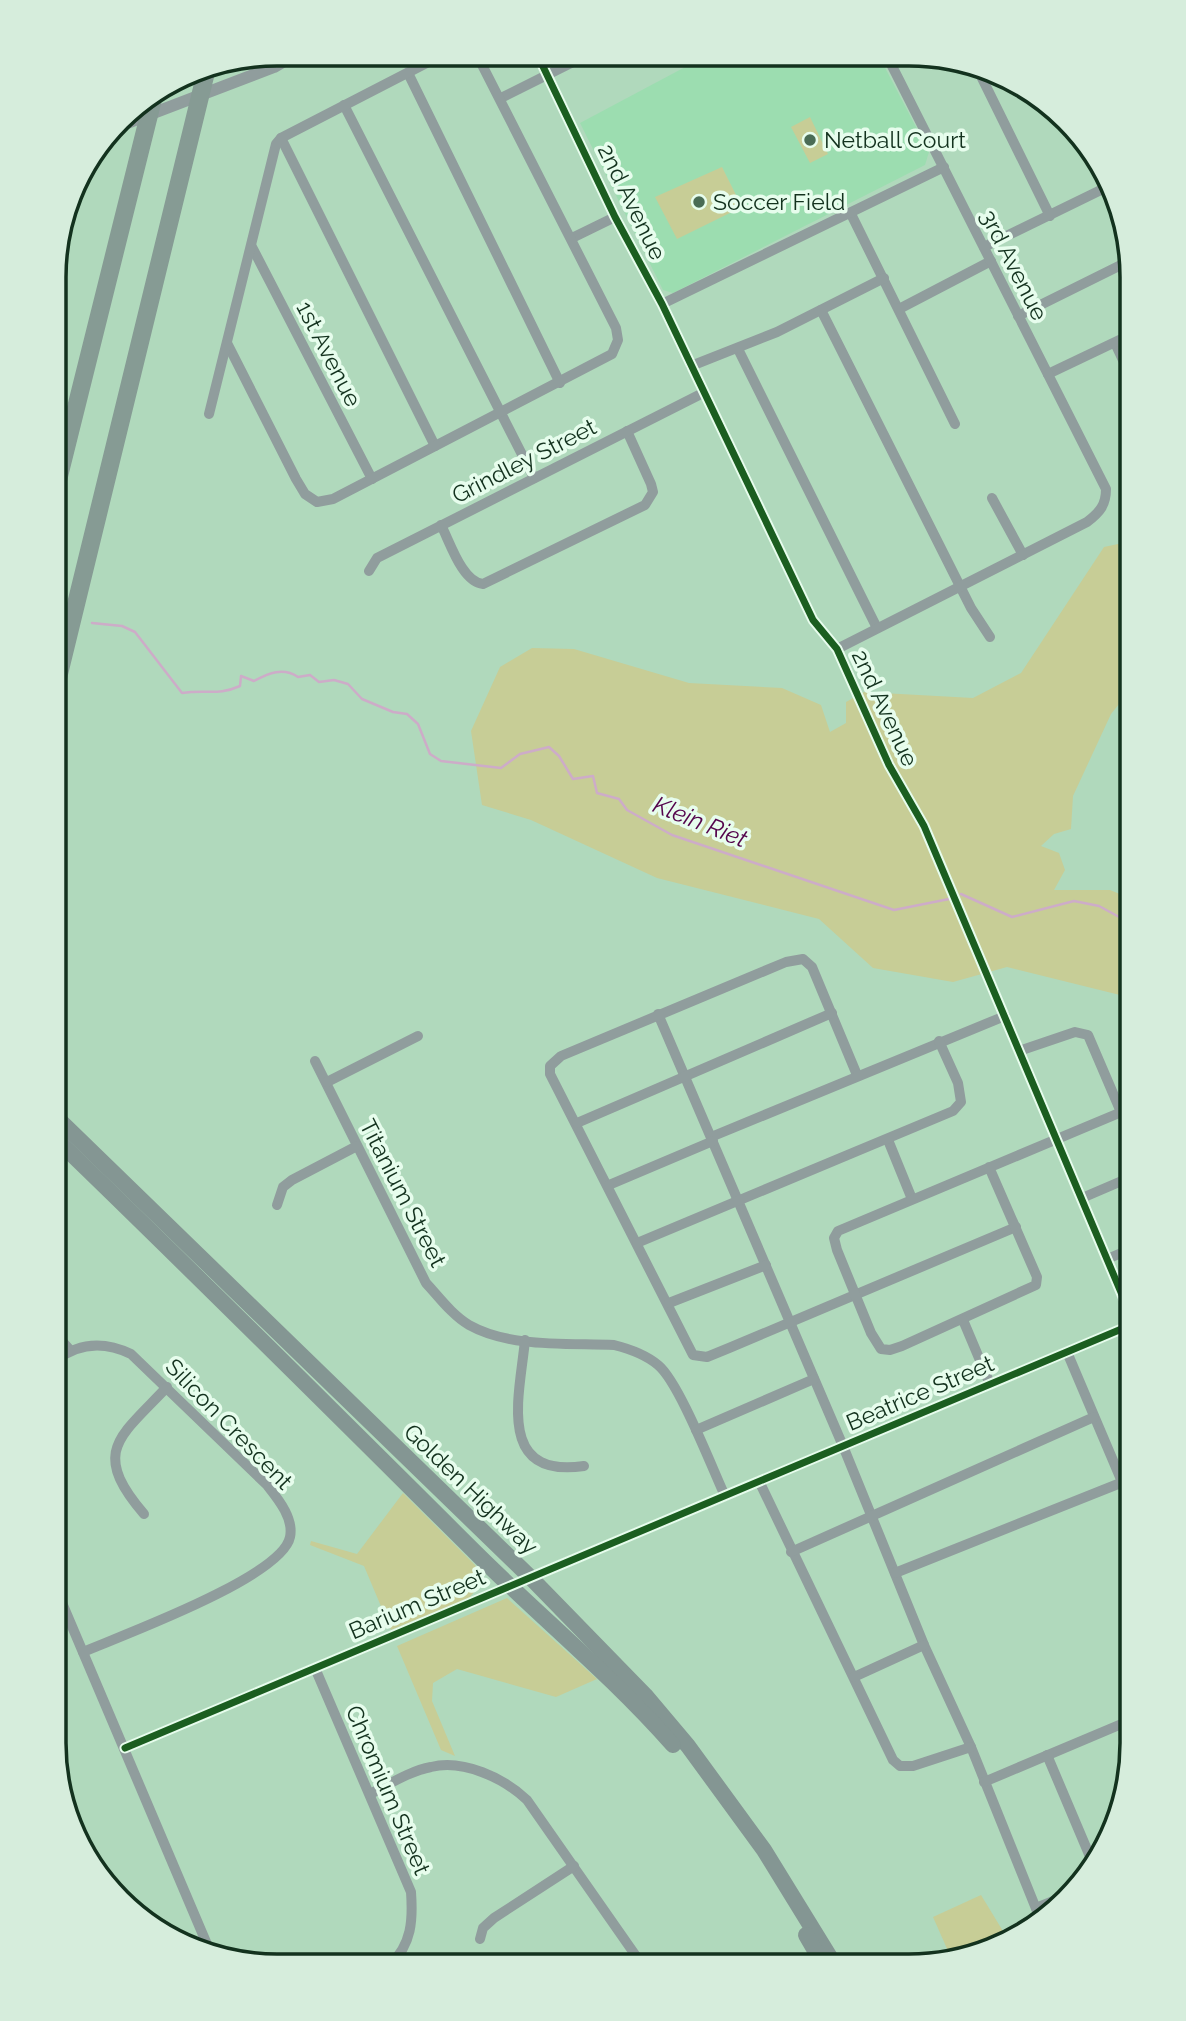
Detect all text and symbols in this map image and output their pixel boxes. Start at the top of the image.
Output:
place label: Netball Court [824,126,966,153]
marker: Netball Court [802,132,818,148]
street label: 2nd Avenue [593,139,672,264]
place label: Soccer Field [713,188,845,215]
marker: Soccer Field [691,194,707,210]
street label: 3rd Avenue [975,205,1054,324]
street label: 1st Avenue [291,297,367,411]
street label: Grindley Street [447,412,601,508]
street label: 2nd Avenue [847,645,924,770]
water label: Klein Riet [649,790,752,854]
street label: Titanium Street [355,1114,452,1271]
street label: Beatrice Street [842,1349,998,1436]
street label: Silicon Crescent [160,1353,299,1495]
street label: Golden Highway [399,1418,544,1559]
street label: Barium Street [345,1563,489,1644]
street label: Chromium Street [341,1701,436,1879]

